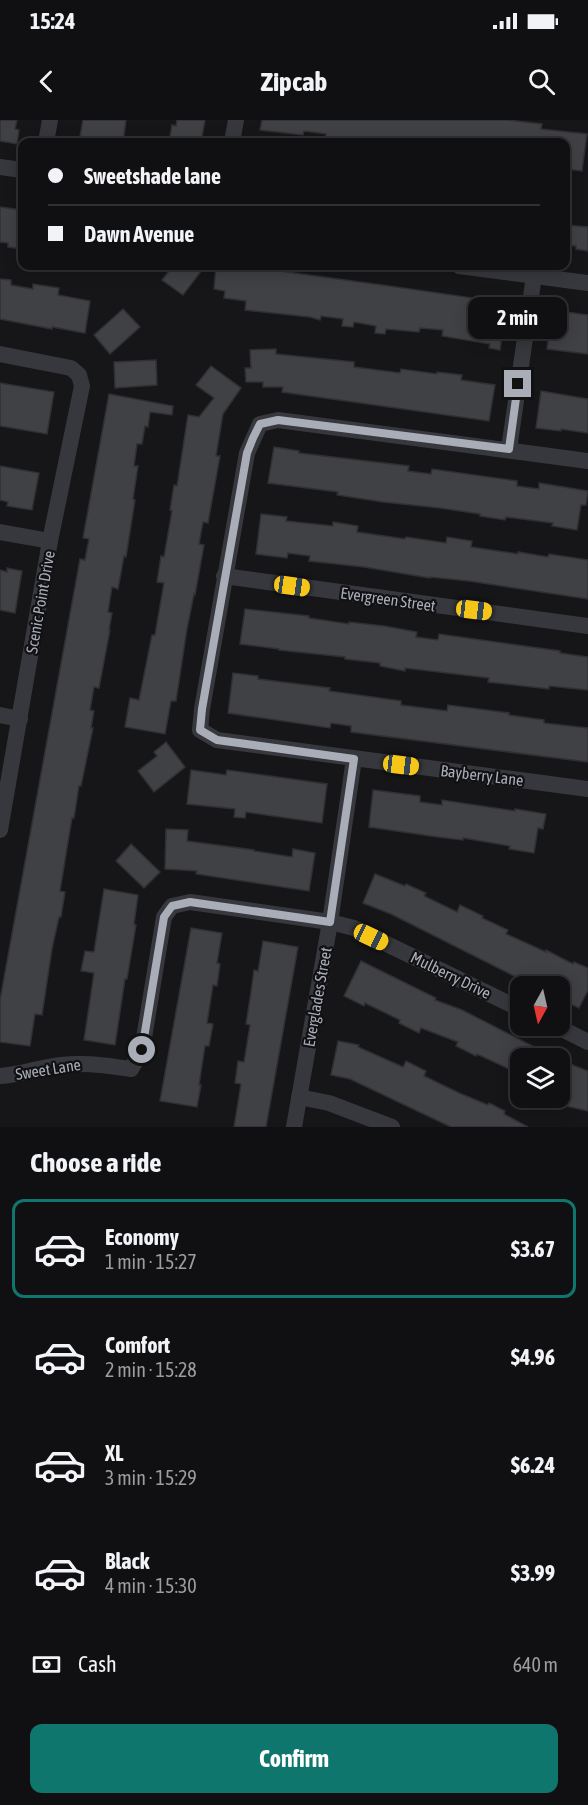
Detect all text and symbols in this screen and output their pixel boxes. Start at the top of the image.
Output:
text: 15:24 [30,8,75,34]
icon: back [30,65,63,98]
icon: search [525,65,558,98]
text: Zipcab [261,66,327,97]
text: Sweetshade lane [84,163,221,189]
text: Dawn Avenue [84,221,194,247]
callout: 2 min [468,297,568,339]
text: 2 min [497,306,538,329]
route end [504,370,531,397]
street label: Scenic Point Drive [22,549,58,655]
car [273,575,311,597]
street label: Evergreen Street [339,583,437,616]
car [455,599,493,621]
car [382,754,420,776]
street label: Bayberry Lane [439,761,524,790]
car [351,921,391,953]
street label: Everglades Street [299,945,336,1049]
street label: Mulberry Drive [408,948,494,1003]
north arrow [510,976,570,1036]
map controls [510,976,570,1108]
route start [128,1036,155,1063]
button: layers [510,1048,570,1108]
street label: Sweet Lane [14,1055,82,1083]
text: Choose a ride [30,1147,162,1178]
icon: car [33,1222,87,1276]
text: Economy [105,1224,179,1250]
text: $3.67 [511,1236,555,1262]
text: 1 min · 15:27 [105,1250,197,1273]
icon: car [33,1330,87,1384]
text: Comfort [105,1332,170,1358]
text: $4.96 [511,1344,555,1370]
text: 2 min · 15:28 [105,1358,197,1381]
icon: car [33,1438,87,1492]
text: XL [105,1440,123,1466]
text: $6.24 [511,1452,555,1478]
text: 3 min · 15:29 [105,1466,197,1489]
icon: car [33,1546,87,1600]
text: Black [105,1548,149,1574]
text: $3.99 [511,1560,555,1586]
text: 4 min · 15:30 [105,1574,197,1597]
icon: cash [30,1648,63,1681]
text: Cash [78,1651,117,1677]
text: 640 m [513,1653,558,1676]
button: Confirm [30,1724,558,1793]

